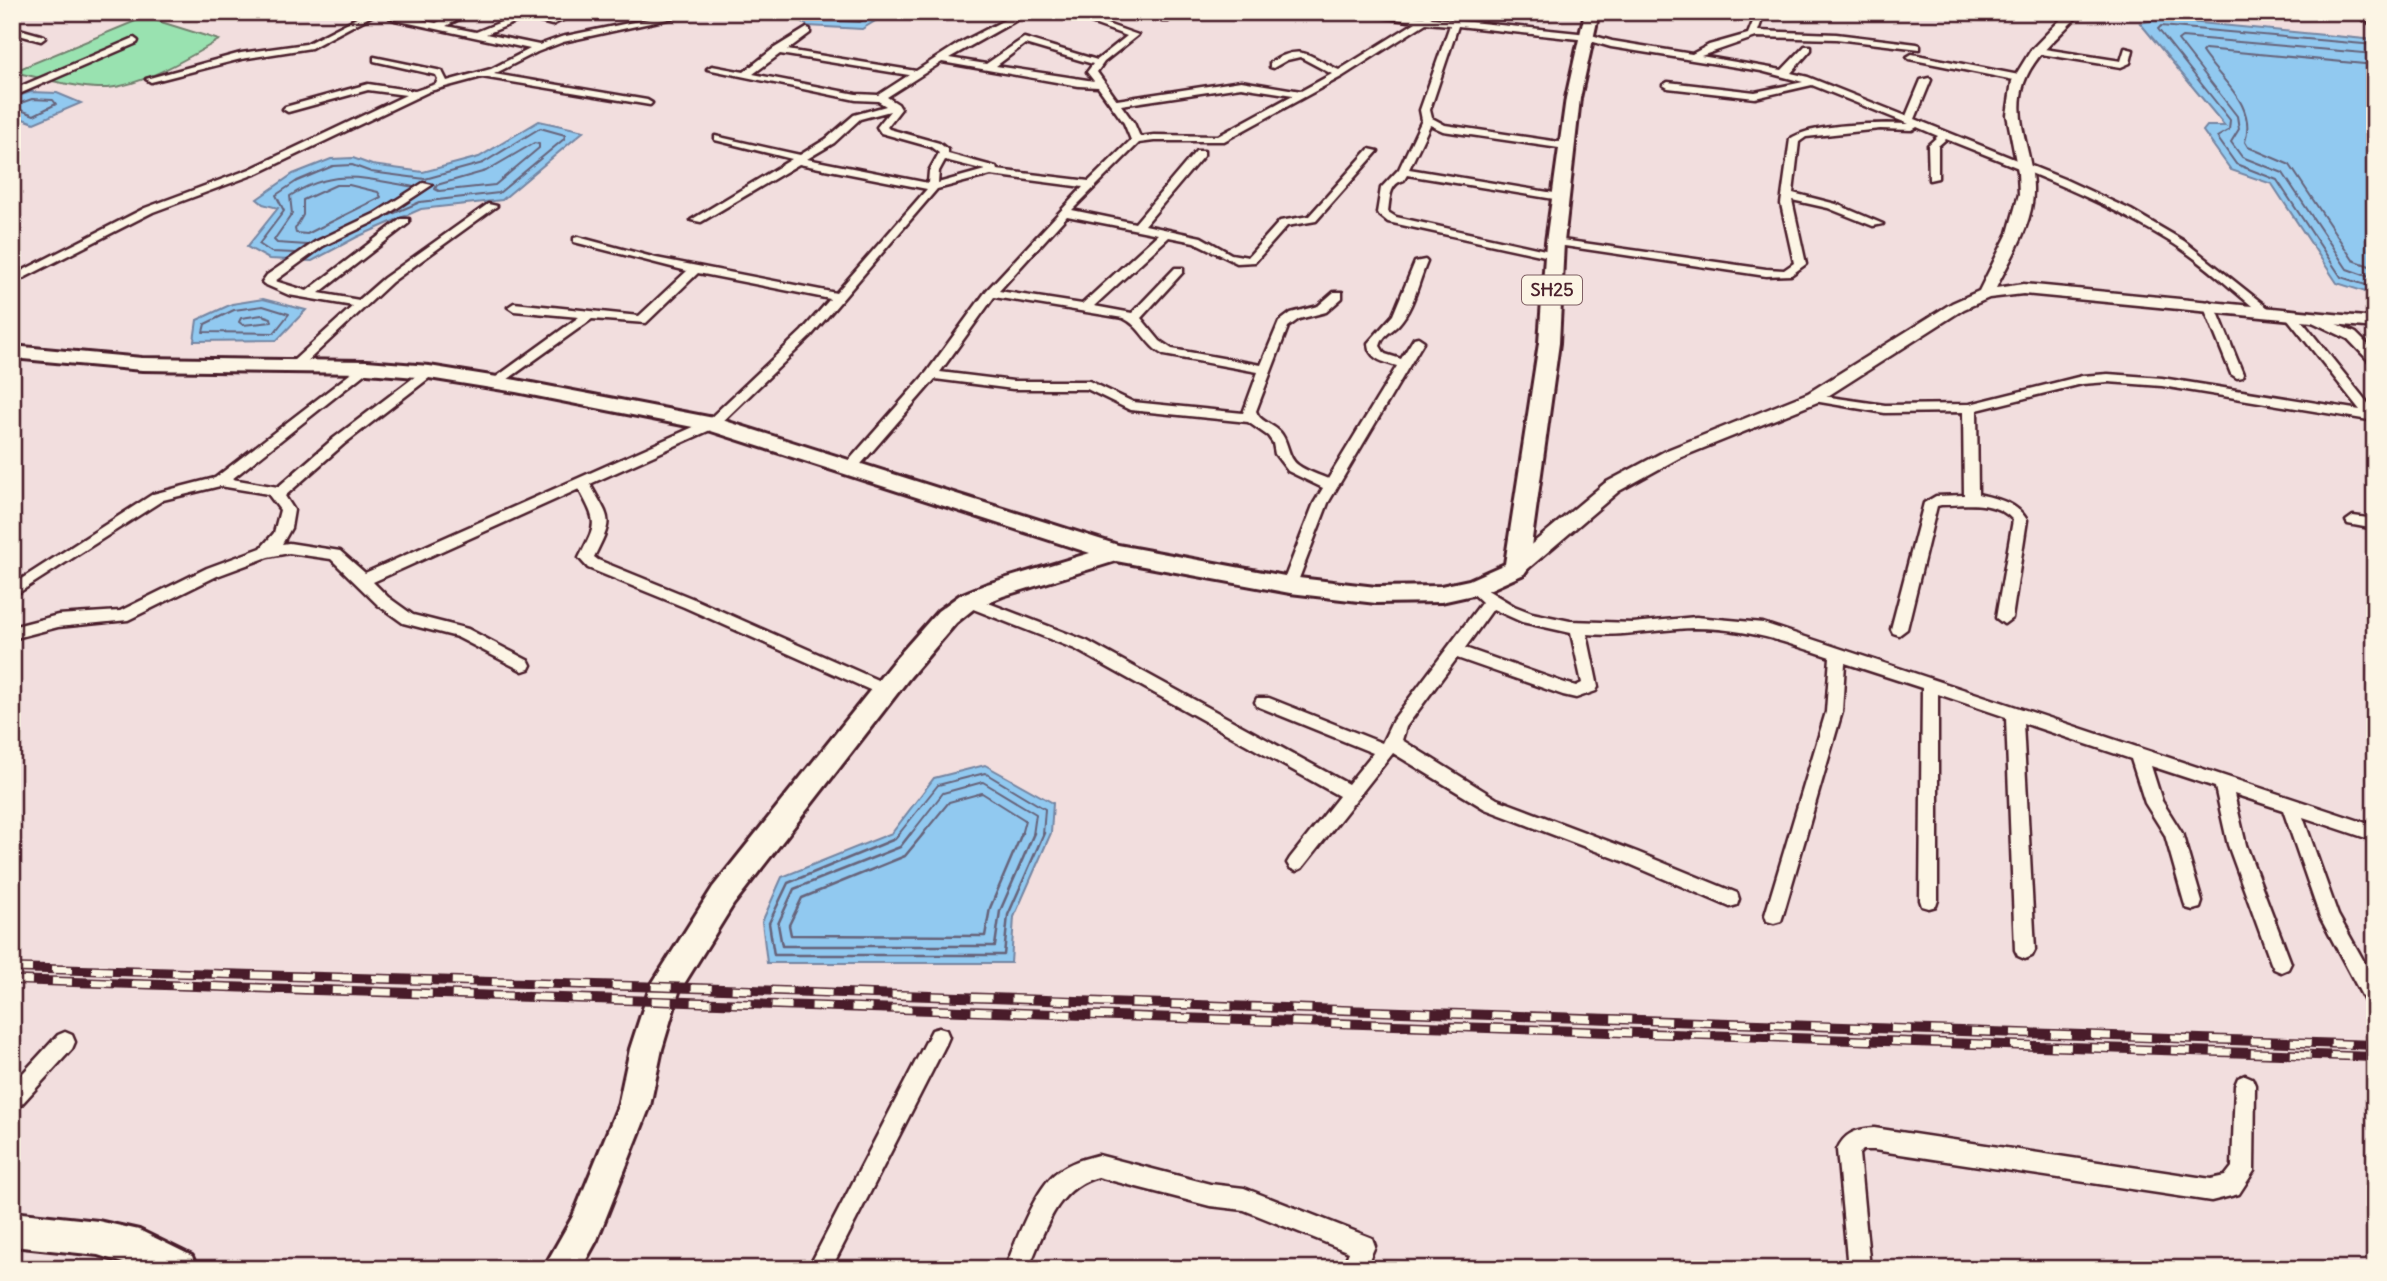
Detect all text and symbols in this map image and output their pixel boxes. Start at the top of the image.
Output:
road number: SH25 [1522,276,1582,304]

